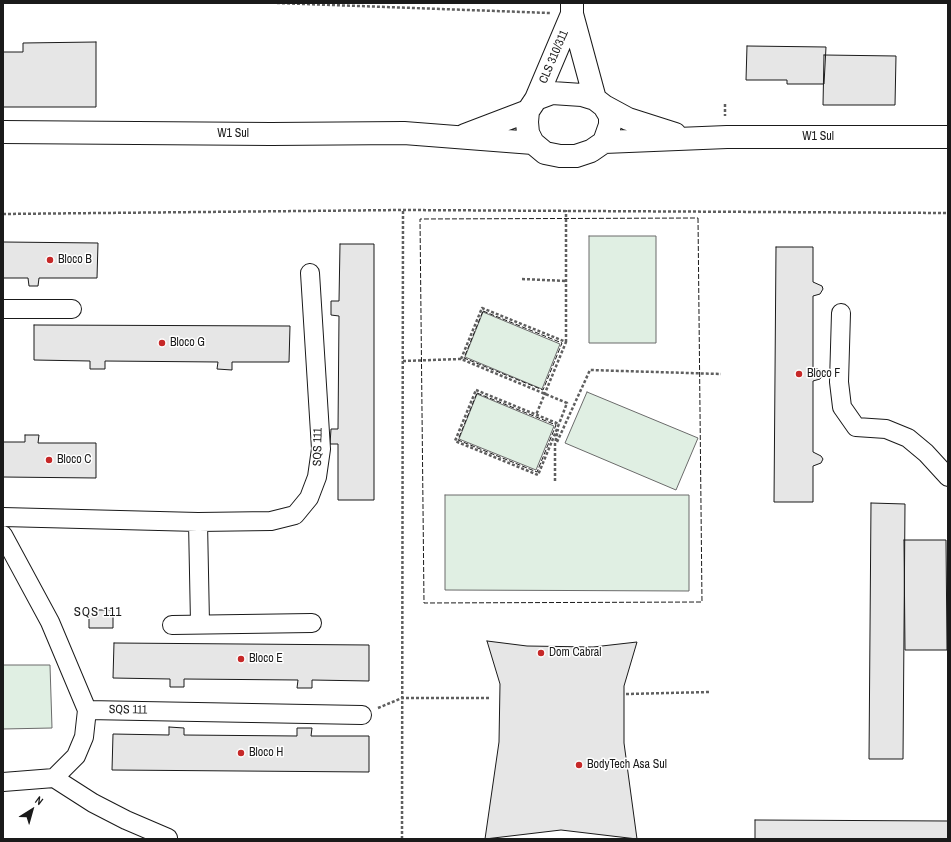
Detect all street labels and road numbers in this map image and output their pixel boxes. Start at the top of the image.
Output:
street label: CLS 310/311 [536,28,572,86]
street label: W1 Sul [217,127,249,141]
street label: W1 Sul [802,130,834,144]
street label: SQS 111 [310,428,326,466]
street label: SQS 111 [109,702,147,718]

